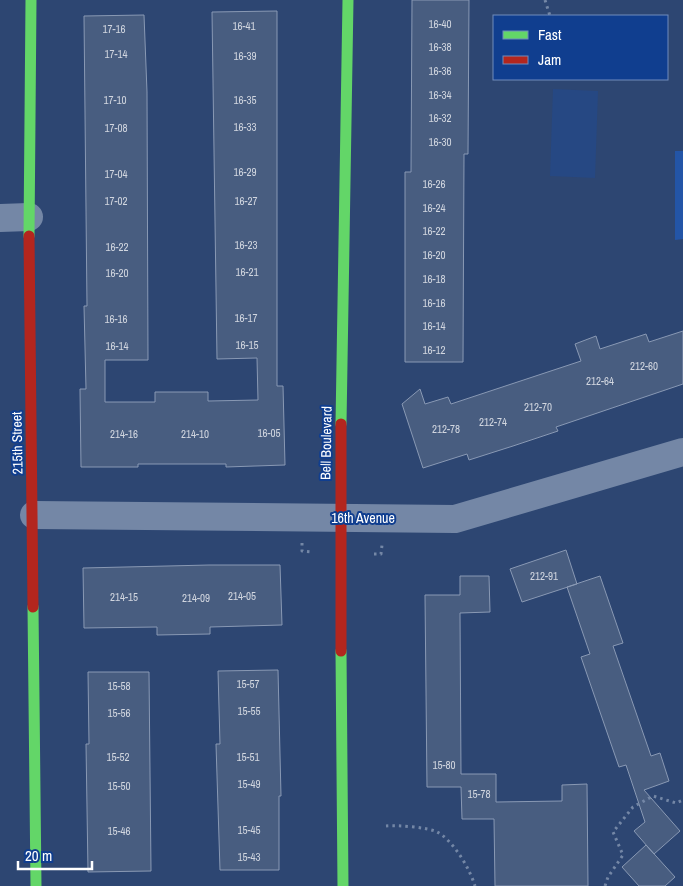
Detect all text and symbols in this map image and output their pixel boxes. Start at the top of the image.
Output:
legend [493,15,668,80]
house number: 16-40 [428,17,452,31]
house number: 16-41 [232,19,256,33]
house number: 17-16 [102,22,126,36]
text: Fast [538,24,562,45]
house number: 16-38 [428,40,452,54]
house number: 17-14 [104,47,128,61]
house number: 16-39 [233,49,257,63]
text: Jam [538,49,561,70]
house number: 16-36 [428,64,452,78]
house number: 16-34 [428,88,452,102]
house number: 17-10 [103,93,127,107]
house number: 16-35 [233,93,257,107]
house number: 16-32 [428,111,452,125]
house number: 16-33 [233,120,257,134]
house number: 17-08 [104,121,128,135]
house number: 16-30 [428,135,452,149]
house number: 16-29 [233,165,257,179]
house number: 17-04 [104,167,128,181]
house number: 16-26 [422,177,446,191]
house number: 17-02 [104,194,128,208]
house number: 16-27 [234,194,258,208]
house number: 16-24 [422,201,446,215]
house number: 16-22 [422,224,446,238]
house number: 16-23 [234,238,258,252]
house number: 16-22 [105,240,129,254]
house number: 16-20 [422,248,446,262]
house number: 16-21 [235,265,259,279]
house number: 16-20 [105,266,129,280]
house number: 16-18 [422,272,446,286]
house number: 16-16 [422,296,446,310]
house number: 16-17 [234,311,258,325]
house number: 16-16 [104,312,128,326]
house number: 16-14 [422,319,446,333]
house number: 16-15 [235,338,259,352]
house number: 16-14 [105,339,129,353]
house number: 16-12 [422,343,446,357]
house number: 212-60 [630,359,658,373]
house number: 212-64 [586,374,614,388]
house number: 212-70 [524,400,552,414]
street label: Bell Boulevard [316,406,336,480]
street label: 215th Street [7,412,27,474]
house number: 212-74 [479,415,507,429]
house number: 212-78 [432,422,460,436]
house number: 16-05 [257,426,281,440]
house number: 214-16 [110,427,138,441]
house number: 214-10 [181,427,209,441]
street label: 16th Avenue [331,509,395,527]
house number: 212-91 [530,569,558,583]
house number: 214-05 [228,589,256,603]
house number: 214-15 [110,590,138,604]
house number: 214-09 [182,591,210,605]
house number: 15-57 [236,677,260,691]
house number: 15-58 [107,679,131,693]
house number: 15-55 [237,704,261,718]
house number: 15-56 [107,706,131,720]
house number: 15-52 [106,750,130,764]
house number: 15-51 [236,750,260,764]
house number: 15-80 [432,758,456,772]
house number: 15-49 [237,777,261,791]
house number: 15-50 [107,779,131,793]
house number: 15-78 [467,787,491,801]
house number: 15-45 [237,823,261,837]
house number: 15-46 [107,824,131,838]
scale bar [18,838,91,870]
text: 20 m [25,845,52,866]
house number: 15-43 [237,850,261,864]

